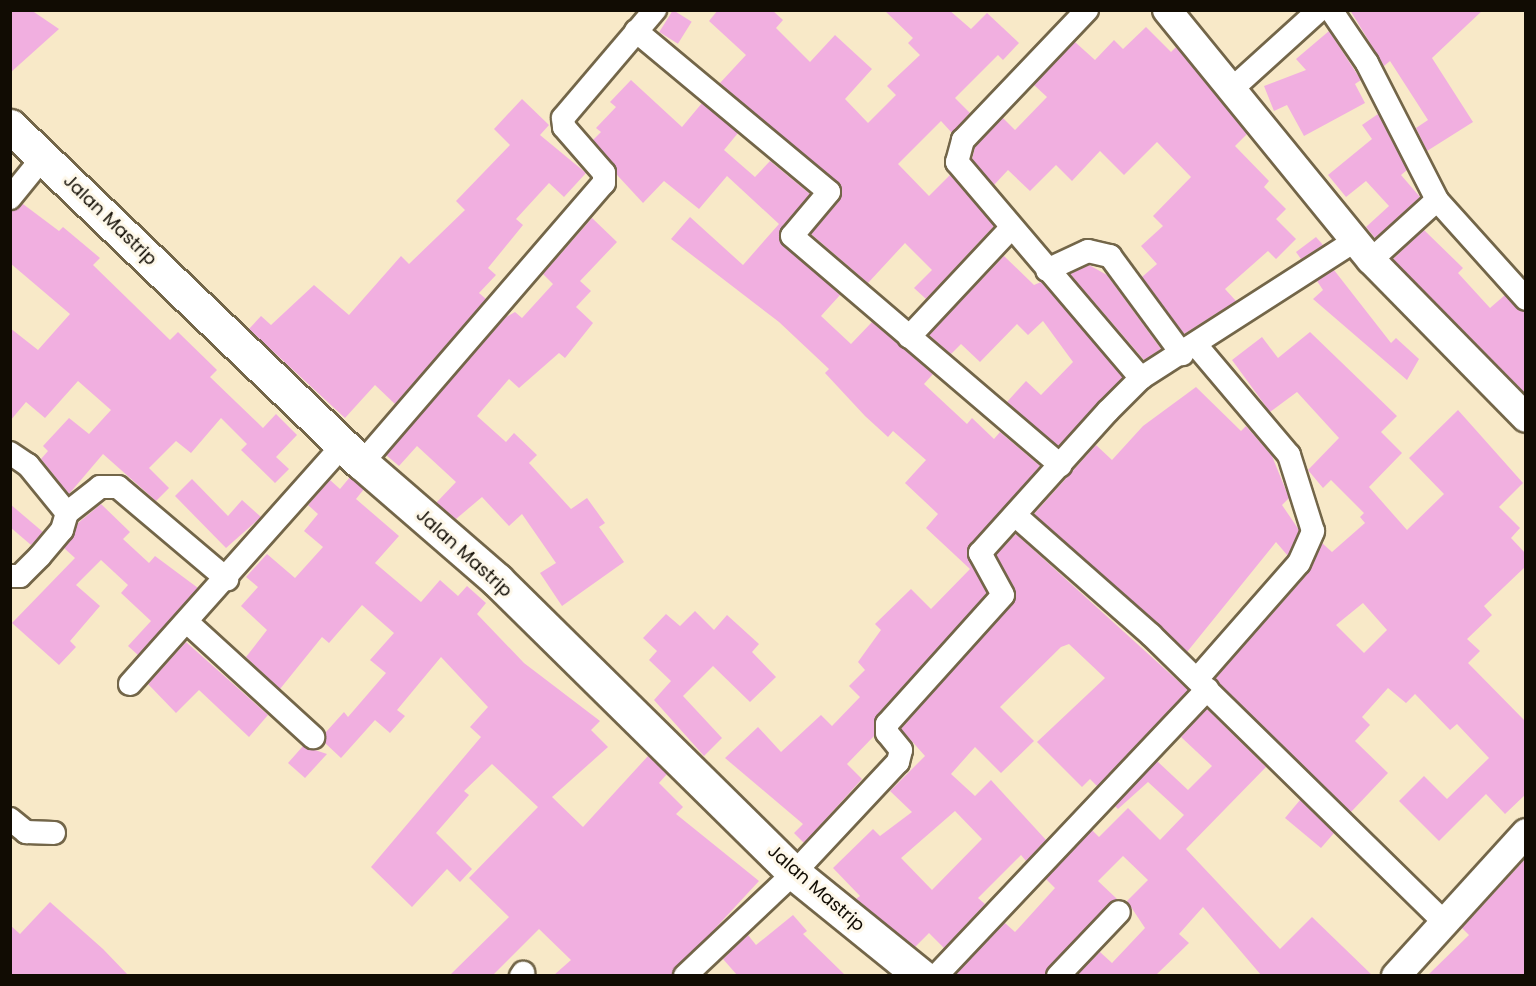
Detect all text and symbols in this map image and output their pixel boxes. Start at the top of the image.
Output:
street label: Jalan Mastrip [59,170,161,270]
street label: Jalan Mastrip [412,504,516,602]
street label: Jalan Mastrip [763,840,869,936]

